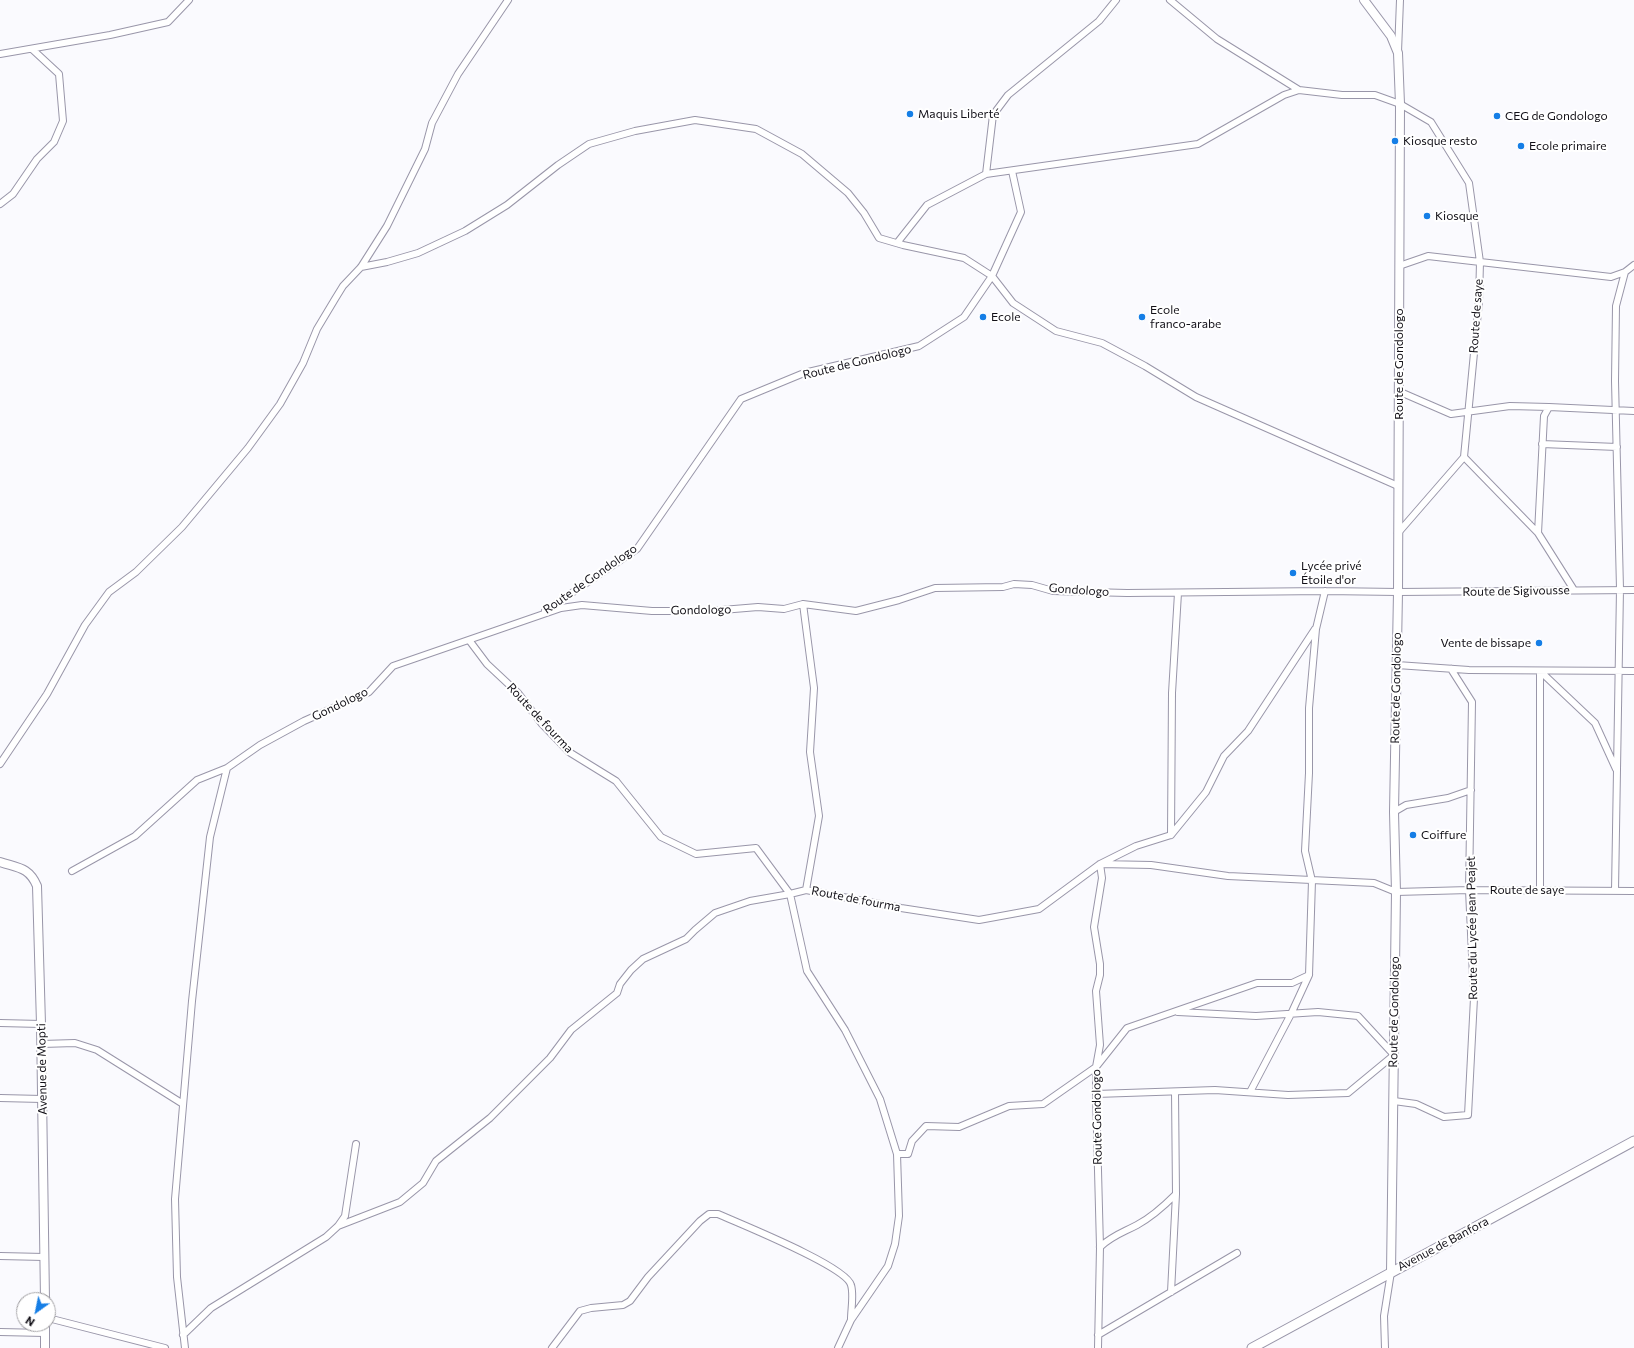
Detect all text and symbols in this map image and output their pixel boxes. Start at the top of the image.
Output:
place label: Maquis Liberté [918,107,1000,121]
marker: Maquis Liberté [905,109,915,119]
place label: CEG de Gondologo [1505,109,1608,123]
marker: CEG de Gondologo [1492,111,1502,121]
place label: Kiosque resto [1403,134,1477,148]
marker: Kiosque resto [1390,136,1400,146]
place label: Ecole primaire [1529,139,1607,153]
marker: Ecole primaire [1516,141,1526,151]
place label: Kiosque [1435,209,1479,223]
marker: Kiosque [1422,211,1432,221]
street label: Route de saye [1466,278,1486,354]
place label: Ecole franco-arabe [1150,303,1221,331]
street label: Route de Gondologo [1392,308,1406,420]
place label: Ecole [991,310,1021,324]
marker: Ecole [978,312,988,322]
marker: Ecole franco-arabe [1137,312,1147,322]
street label: Route de Gondologo [801,342,913,382]
street label: Route de Gondologo [540,541,640,617]
place label: Lycée privé Étoile d'or [1301,559,1362,587]
marker: Lycée privé Étoile d'or [1288,568,1298,578]
street label: Gondologo [1048,581,1110,599]
street label: Route de Sigivousse [1462,583,1570,599]
street label: Gondologo [671,602,731,618]
street label: Route de Gondologo [1388,632,1404,744]
place label: Vente de bissape [1441,636,1531,650]
marker: Vente de bissape [1534,638,1544,648]
street label: Route de fourma [504,680,576,756]
street label: Gondologo [310,684,370,724]
place label: Coiffure [1421,828,1466,842]
marker: Coiffure [1408,830,1418,840]
street label: Route du Lycée Jean Peajet [1464,856,1480,1000]
street label: Route de fourma [810,883,902,915]
street label: Route de saye [1490,883,1564,897]
street label: Route de Gondologo [1386,956,1402,1068]
street label: Avenue de Mopti [34,1023,50,1115]
street label: Route Gondologo [1089,1069,1105,1165]
street label: Avenue de Banfora [1395,1214,1491,1274]
north arrow [16,1292,56,1332]
text: N [23,1314,37,1329]

